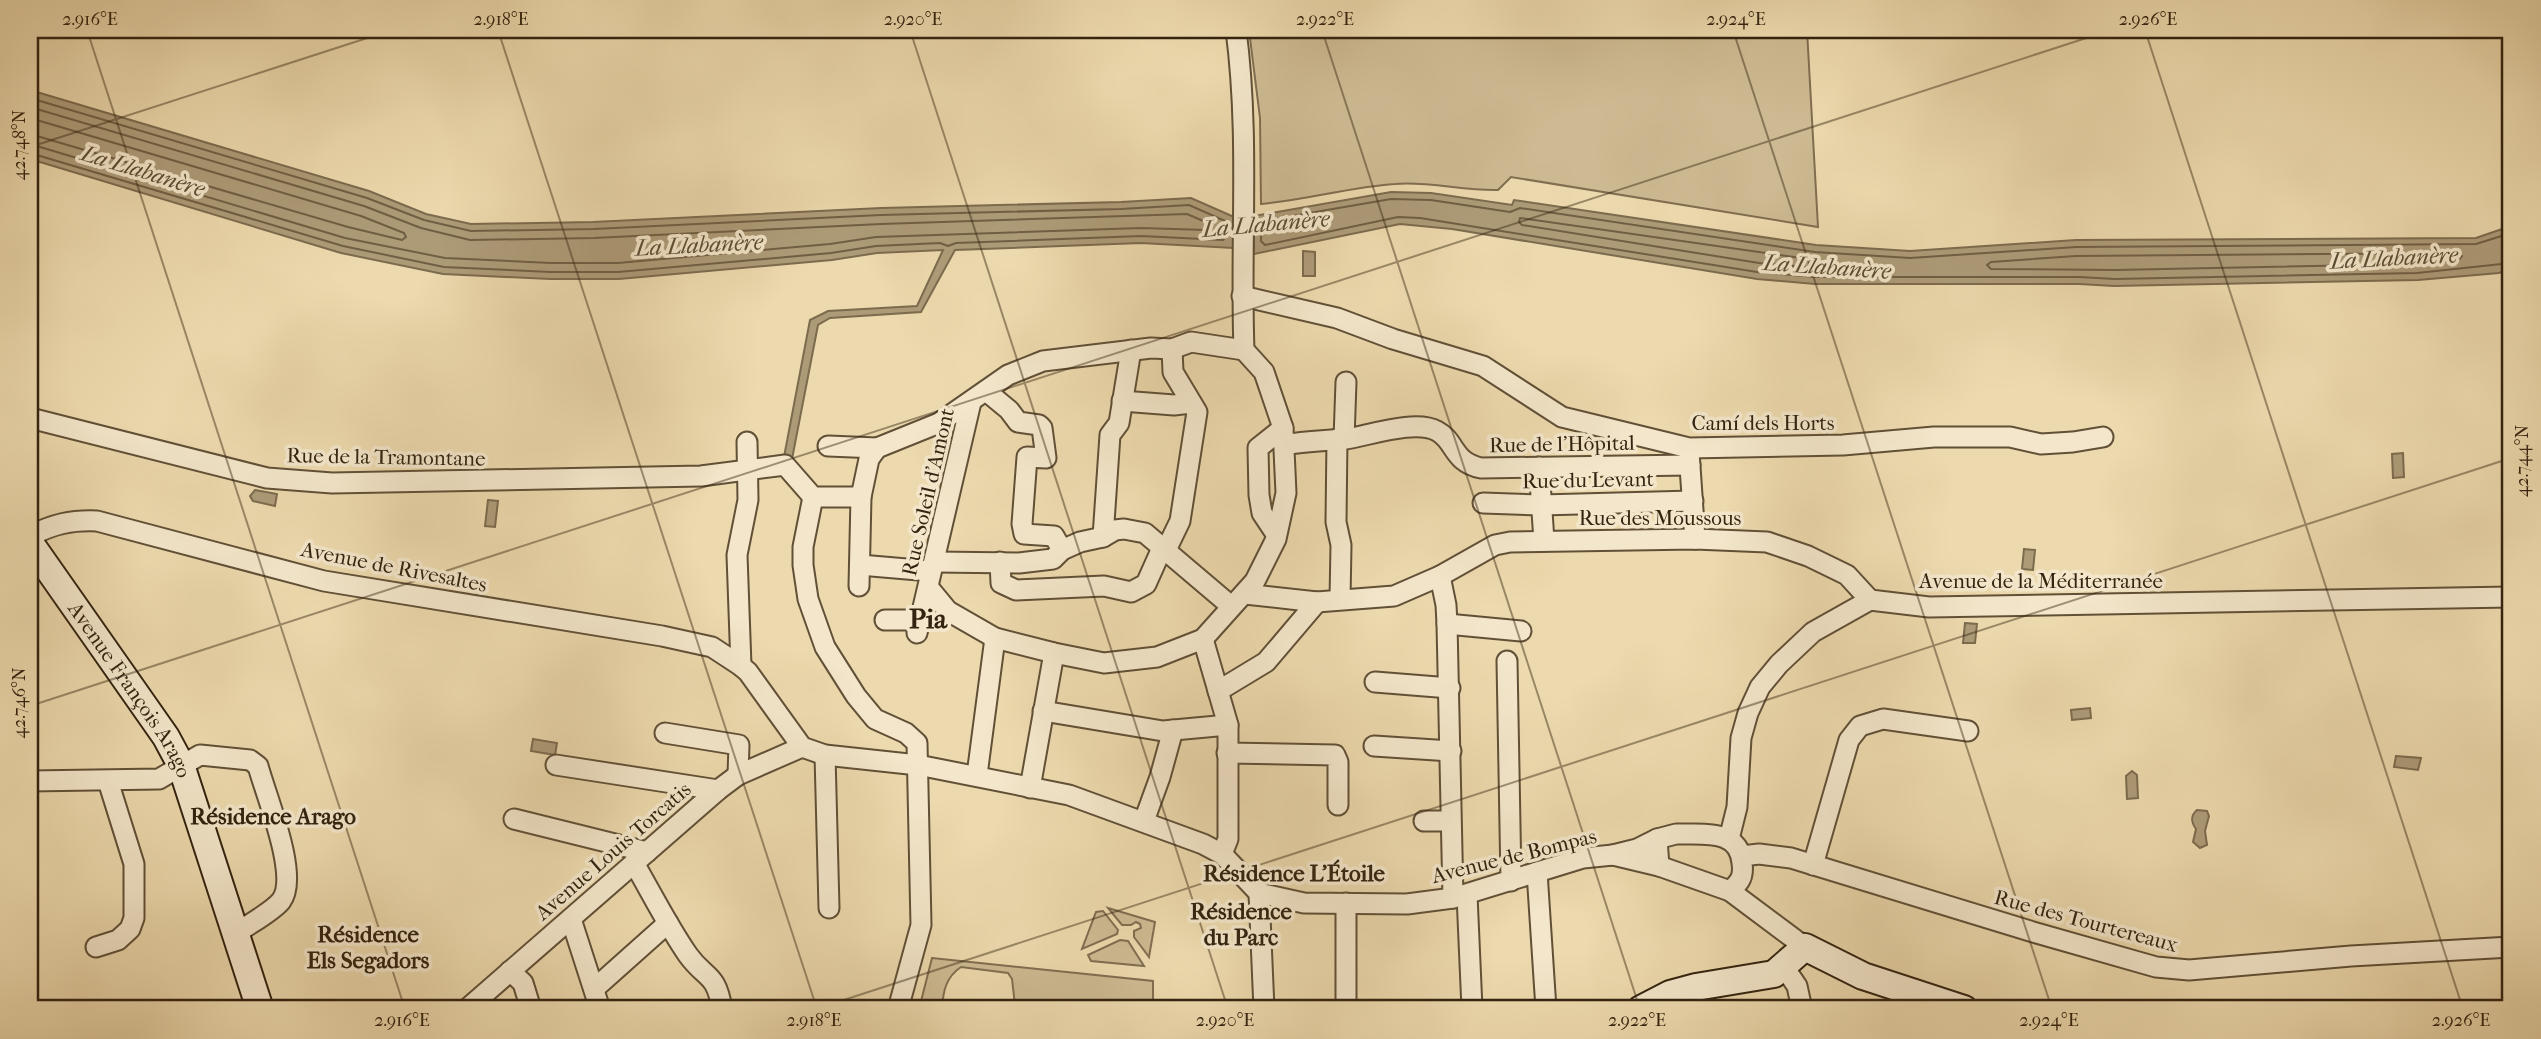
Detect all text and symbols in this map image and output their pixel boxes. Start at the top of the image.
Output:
text: 2.916°E [62,9,118,30]
text: 2.918°E [474,9,528,30]
text: 2.920°E [884,9,942,30]
text: 2.922°E [1296,9,1354,30]
text: 2.924°E [1706,9,1766,30]
text: 2.926°E [2119,9,2177,30]
text: 42.748°N [9,109,30,180]
water label: La Llabanère [76,139,209,203]
water label: La Llabanère [1199,205,1332,243]
water label: La Llabanère [632,228,764,262]
water label: La Llabanère [2327,241,2459,275]
water label: La Llabanère [1760,249,1892,285]
street label: Rue Soleil d'Amont [897,405,959,578]
street label: Camí dels Horts [1692,411,1835,435]
text: 42.744°N [2512,425,2533,497]
street label: Rue de l'Hôpital [1489,431,1635,457]
street label: Rue de la Tramontane [286,443,486,471]
street label: Rue du Levant [1522,467,1655,493]
street label: Rue des Moussous [1579,506,1742,530]
street label: Avenue de Rivesaltes [298,537,489,597]
street label: Avenue de la Méditerranée [1918,569,2163,593]
street label: Avenue François Arago [62,596,196,781]
district label: Pia [909,602,948,635]
text: 42.746°N [9,667,30,739]
street label: Avenue Louis Torcatis [530,777,696,926]
district label: Résidence Arago [190,803,356,830]
street label: Avenue de Bompas [1428,824,1599,888]
district label: Résidence L'Étoile [1203,859,1386,887]
street label: Rue des Tourtereaux [1992,885,2180,957]
district label: Résidence du Parc [1190,898,1292,951]
district label: Résidence Els Segadors [307,921,430,974]
text: 2.916°E [374,1010,430,1031]
text: 2.918°E [787,1010,841,1031]
text: 2.920°E [1196,1010,1254,1031]
text: 2.922°E [1608,1010,1666,1031]
text: 2.924°E [2019,1010,2079,1031]
text: 2.926°E [2432,1010,2490,1031]

